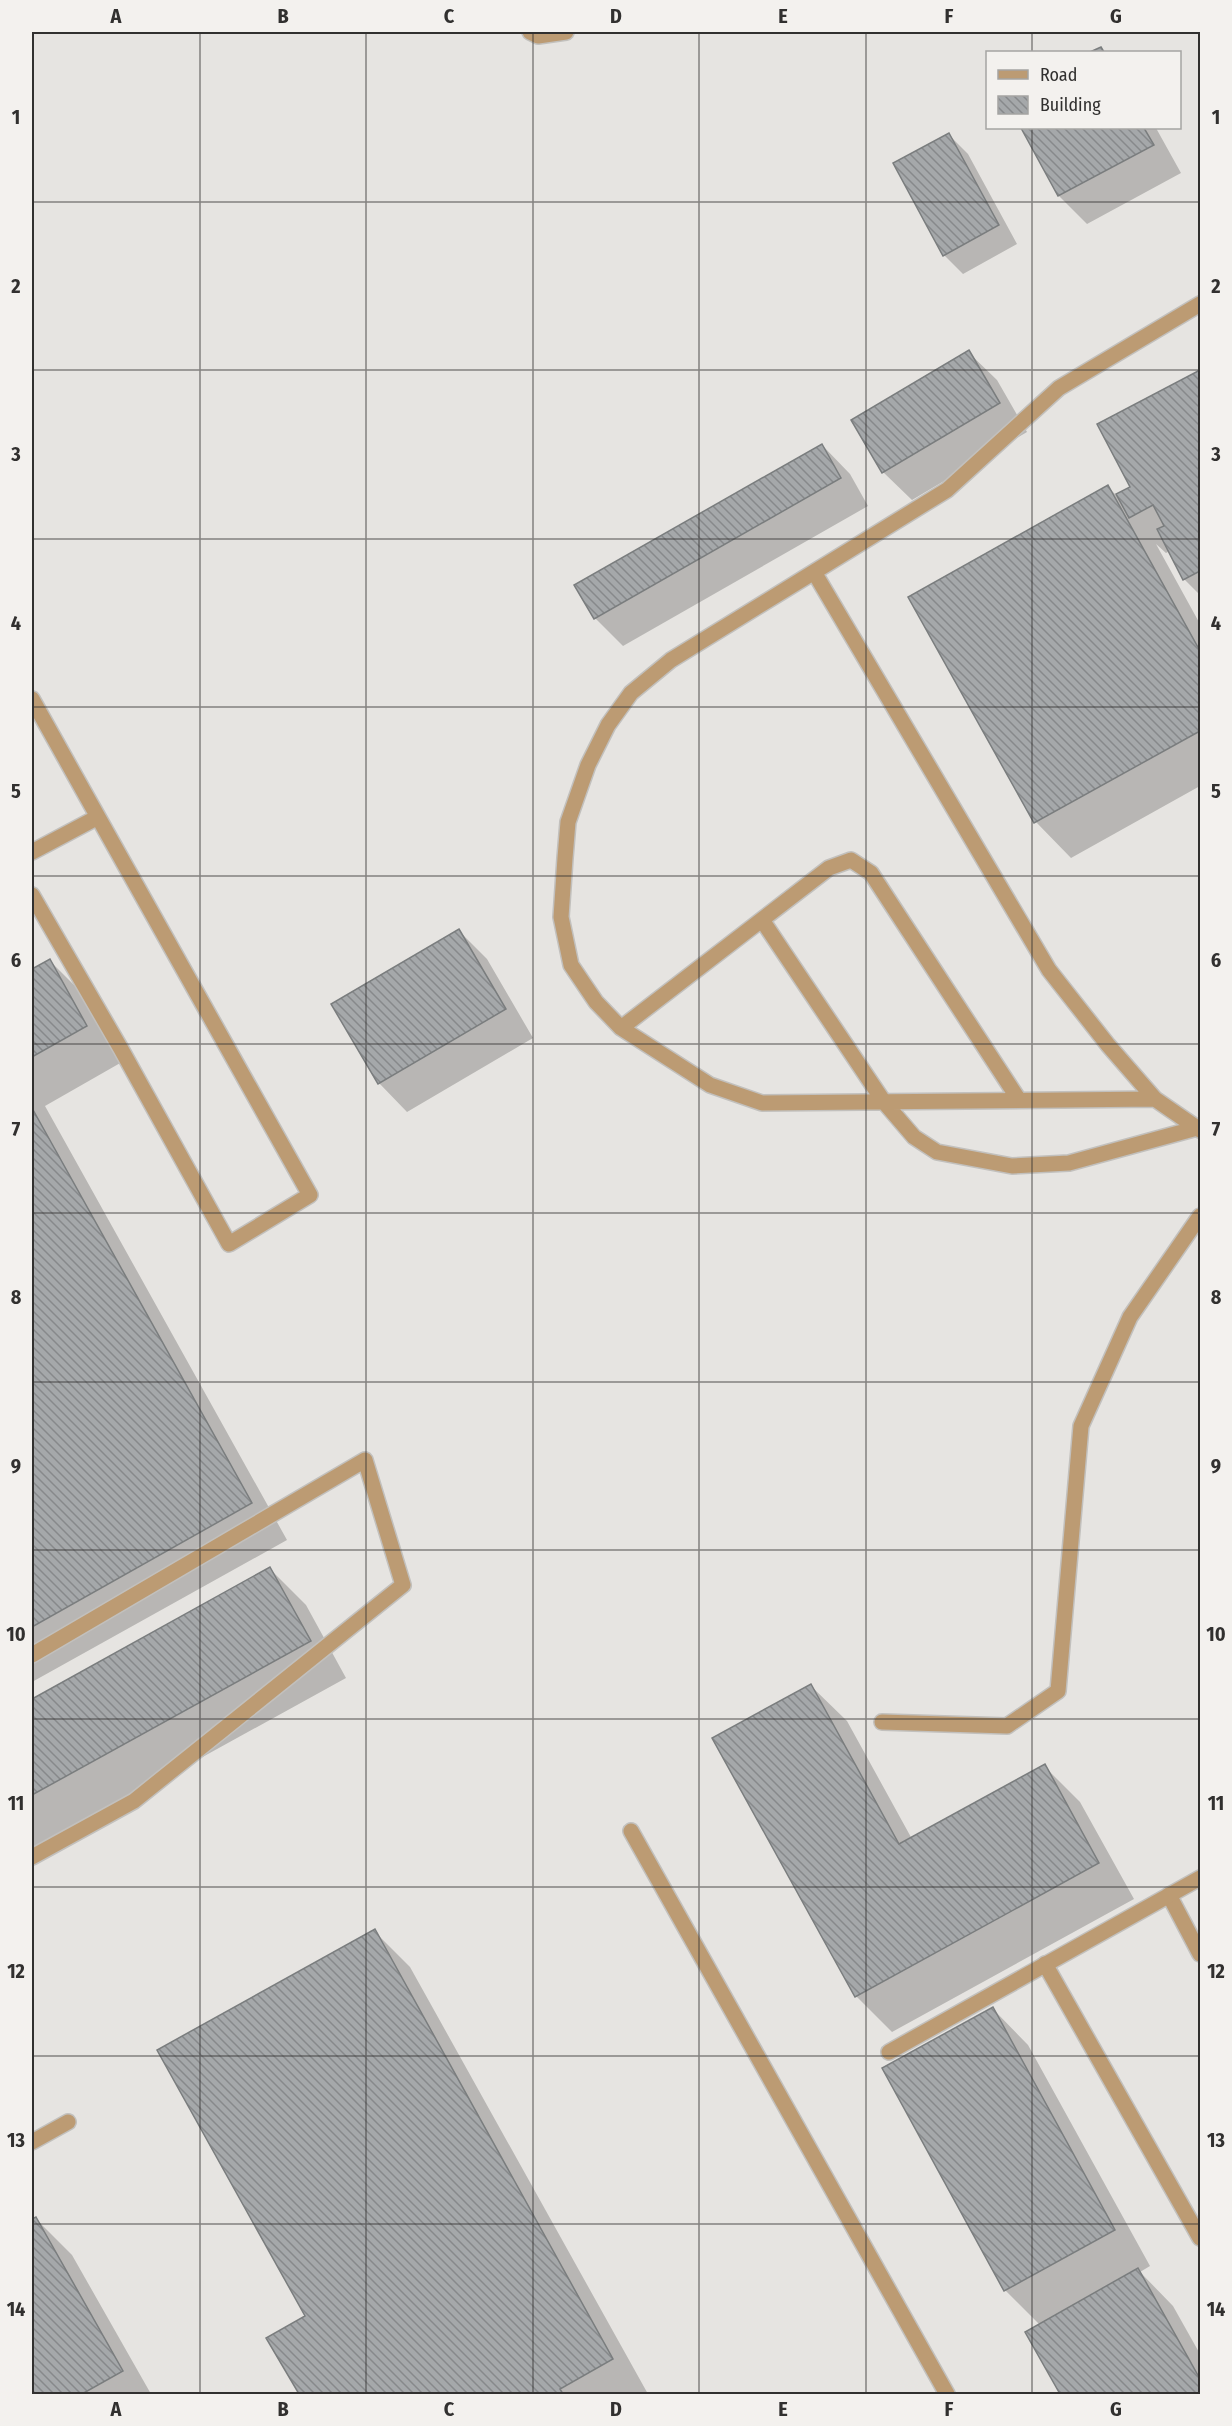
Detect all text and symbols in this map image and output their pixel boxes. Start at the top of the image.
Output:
text: A [110,4,123,28]
text: B [277,4,289,28]
text: C [444,4,455,28]
text: D [610,4,622,28]
text: E [778,4,788,28]
text: F [945,4,954,28]
text: G [1110,4,1122,28]
legend [986,51,1181,129]
text: Road [1040,64,1077,86]
text: Building [1040,94,1101,116]
text: 1 [12,105,20,129]
text: 1 [1212,105,1220,129]
text: 2 [10,274,21,298]
text: 2 [1210,274,1221,298]
text: 3 [10,442,21,466]
text: 3 [1210,442,1221,466]
text: 4 [11,611,21,635]
text: 4 [1211,611,1221,635]
text: 5 [11,779,21,803]
text: 5 [1211,779,1221,803]
text: 6 [11,948,21,972]
text: 6 [1211,948,1221,972]
text: 7 [12,1117,21,1141]
text: 7 [1212,1117,1221,1141]
text: 8 [11,1285,22,1309]
text: 8 [1211,1285,1222,1309]
text: 9 [11,1454,21,1478]
text: 9 [1211,1454,1221,1478]
text: 10 [6,1622,26,1646]
text: 10 [1206,1622,1226,1646]
text: 11 [8,1791,24,1815]
text: 11 [1208,1791,1224,1815]
text: 12 [7,1959,25,1983]
text: 12 [1207,1959,1225,1983]
text: 13 [7,2128,25,2152]
text: 13 [1207,2128,1225,2152]
text: 14 [7,2297,25,2321]
text: 14 [1207,2297,1225,2321]
text: A [110,2397,123,2421]
text: B [277,2397,289,2421]
text: C [444,2397,455,2421]
text: D [610,2397,622,2421]
text: E [778,2397,788,2421]
text: F [945,2397,954,2421]
text: G [1110,2397,1122,2421]

